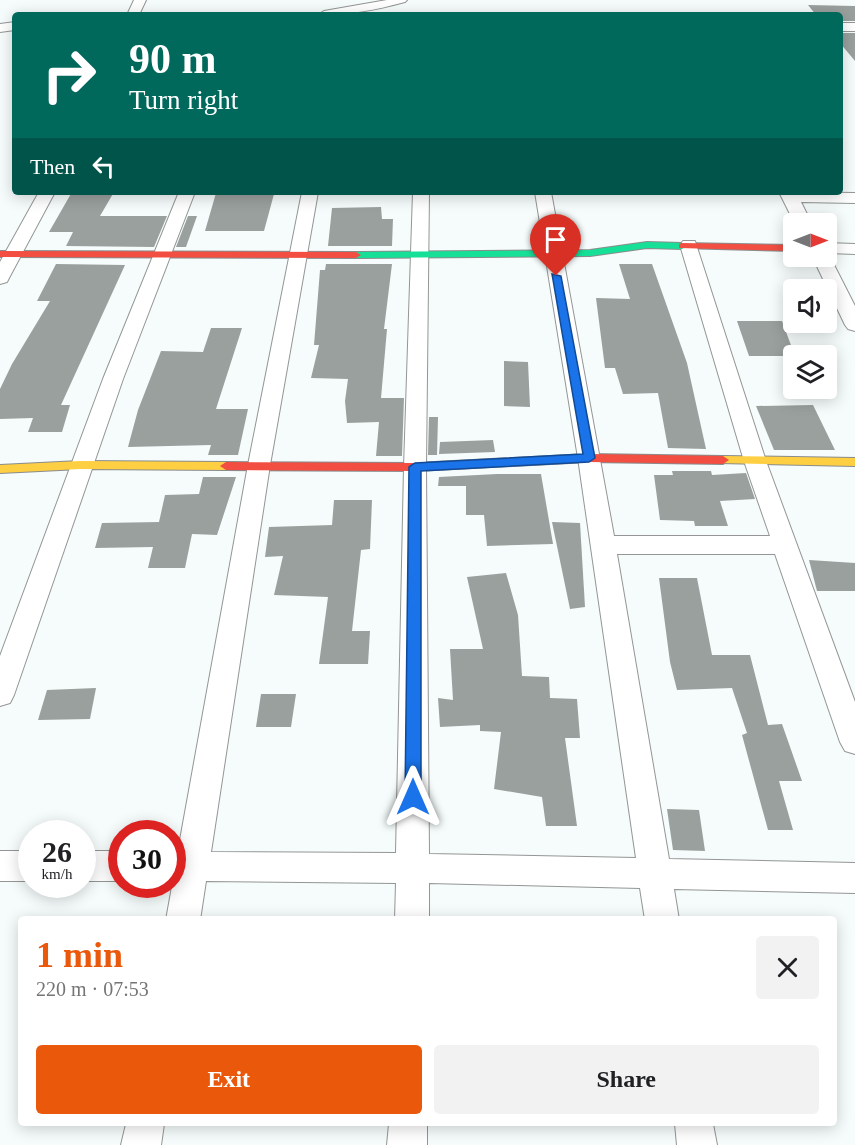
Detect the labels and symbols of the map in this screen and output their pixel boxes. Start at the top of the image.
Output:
north arrow [783,213,837,267]
pin [530,214,581,276]
position arrow [381,765,445,829]
speed limit sign: 30 [108,820,186,898]

